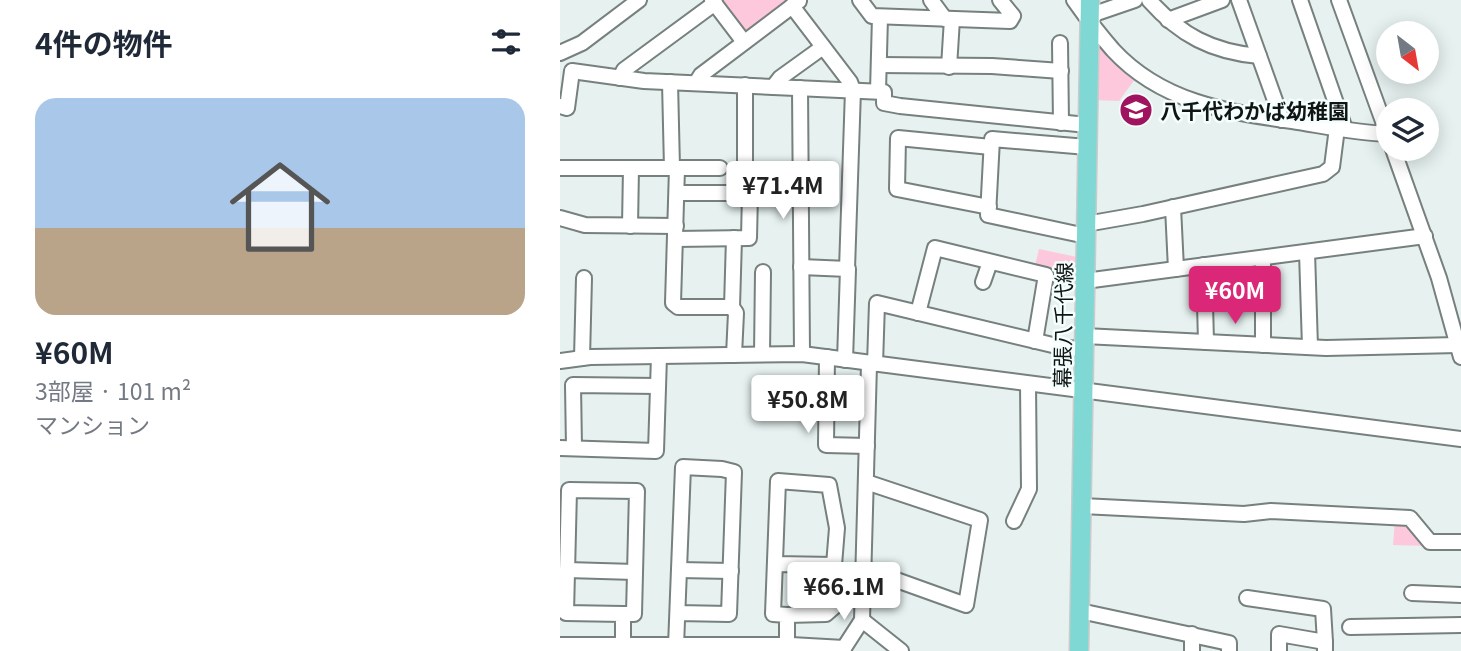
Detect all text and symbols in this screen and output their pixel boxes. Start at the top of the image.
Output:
text: 4件の物件 [35,20,173,64]
north arrow [1376,21,1438,84]
map controls [1376,21,1439,161]
icon: filters [487,23,525,61]
school or university icon: 八千代わかば幼稚園 [1117,91,1155,129]
place label: 八千代わかば幼稚園 [1160,95,1349,125]
button: layers [1376,98,1439,161]
icon: home [217,144,343,270]
pin: ¥71.4M [726,162,840,221]
text: ¥71.4M [742,167,824,201]
street label: 幕張八千代線 [1046,262,1078,388]
pin: ¥60M [1194,266,1276,326]
text: ¥60M [1205,272,1265,306]
text: ¥60M [35,329,114,373]
text: 3部屋 · 101 m² [35,373,191,407]
pin: ¥50.8M [751,376,865,435]
text: ¥50.8M [767,381,849,415]
text: マンション [35,407,150,441]
pin: ¥66.1M [787,562,901,622]
text: ¥66.1M [803,568,885,602]

